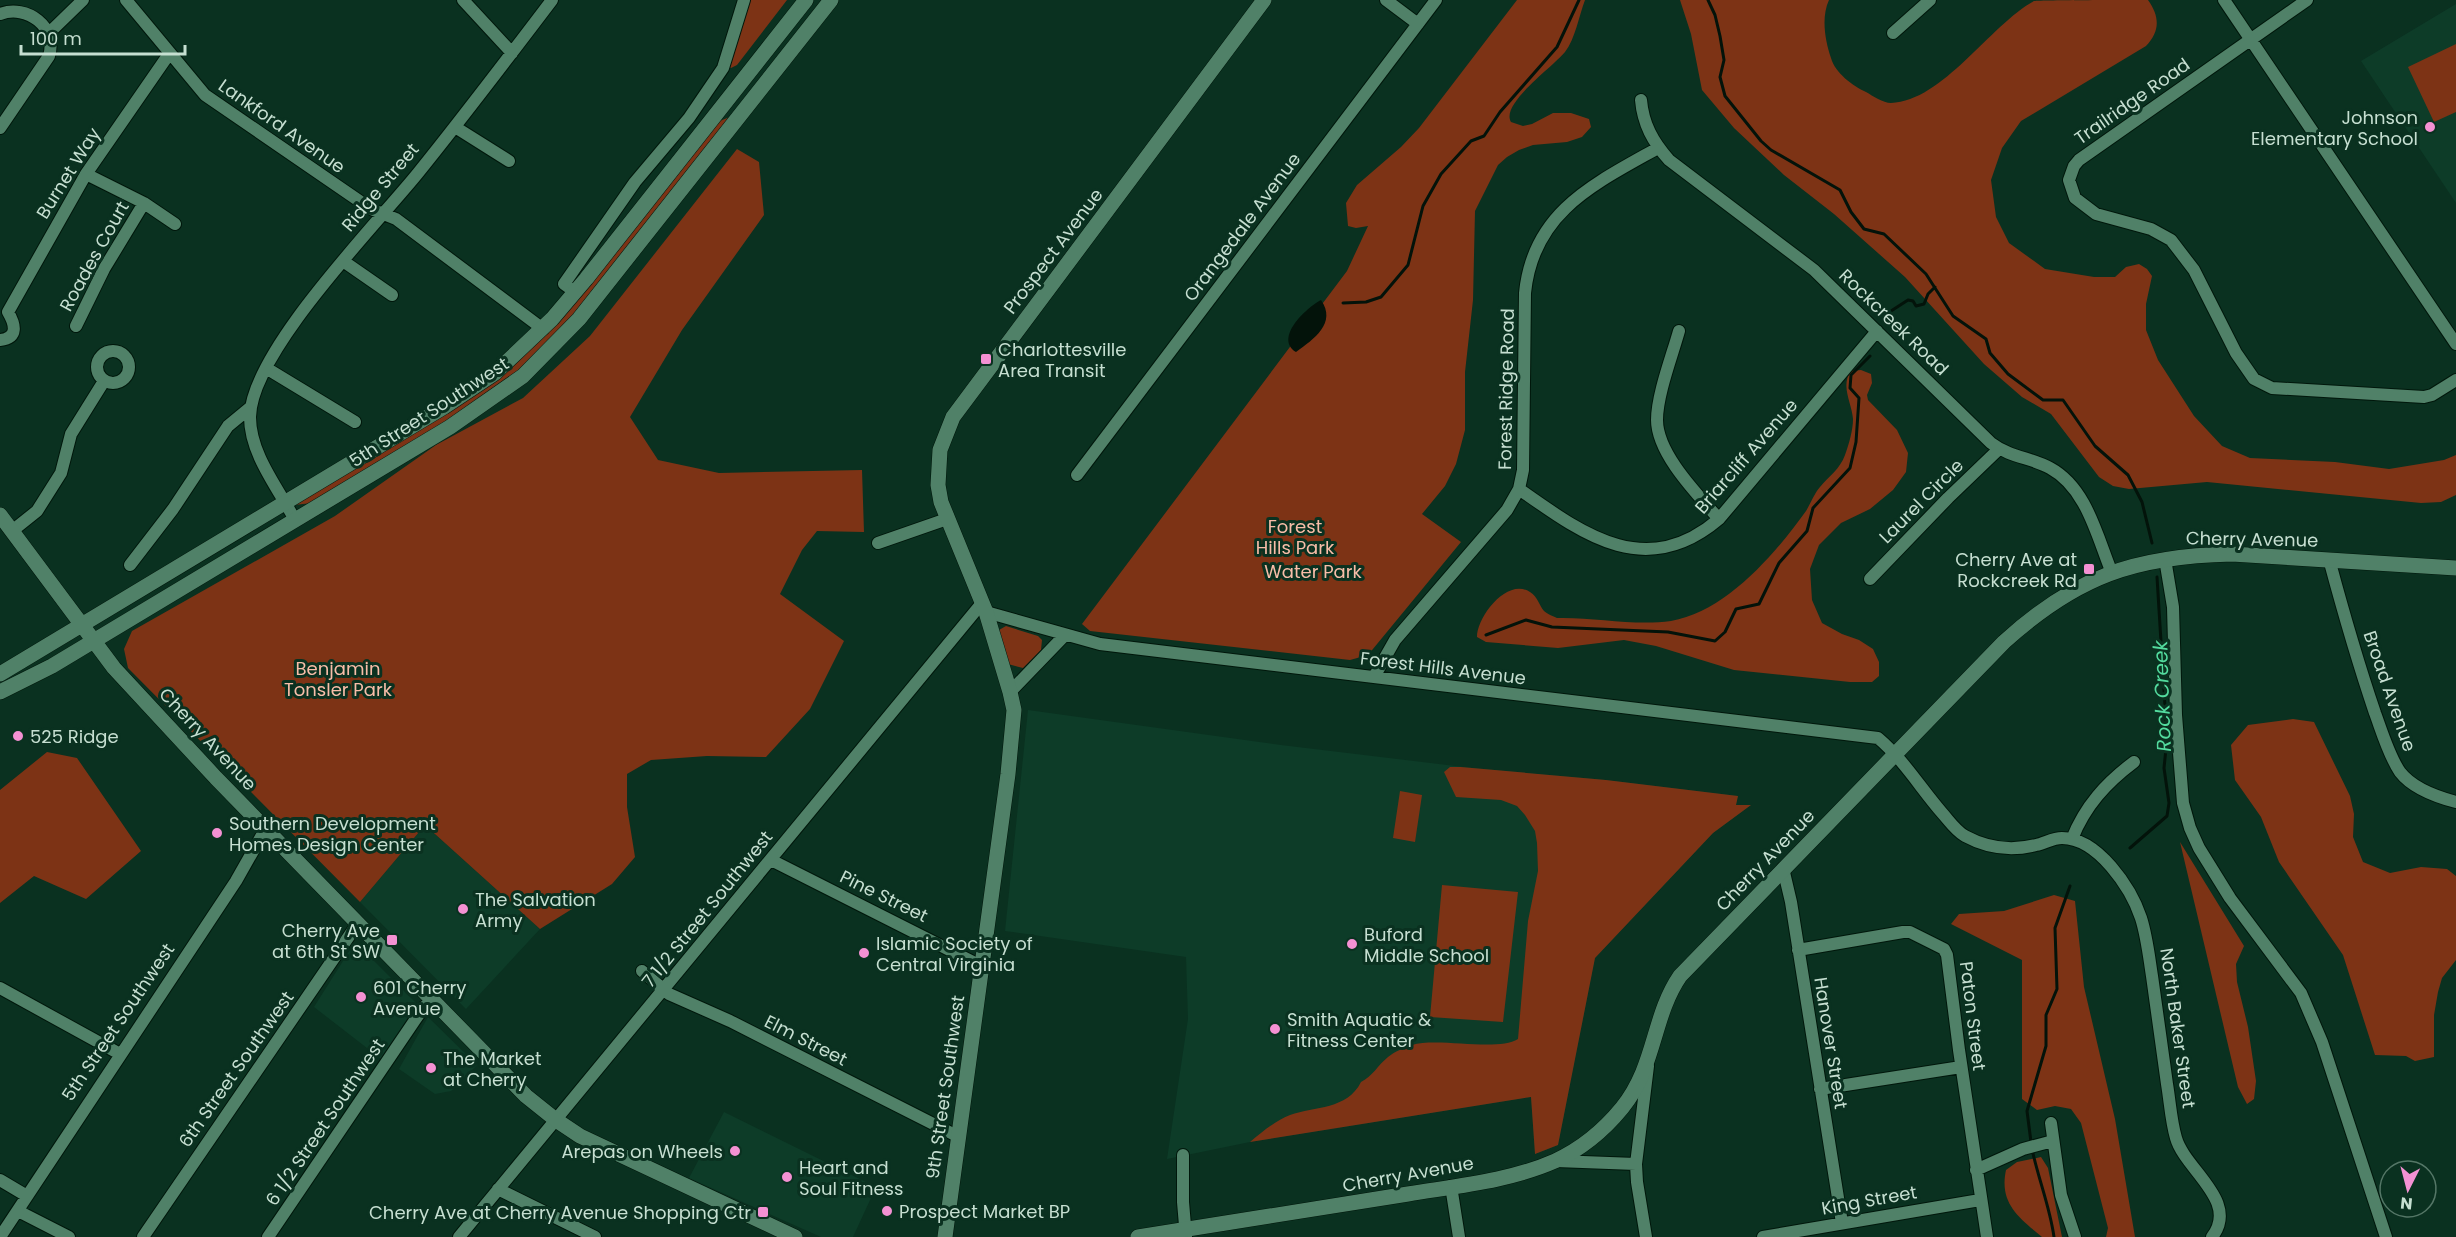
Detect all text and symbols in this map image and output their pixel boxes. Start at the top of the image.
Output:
scale bar [21,18,184,56]
text: 100 m [30,26,82,51]
street label: Trailridge Road [2069,52,2195,150]
street label: Lankford Avenue [214,73,350,179]
place label: Johnson Elementary School [2251,105,2418,151]
marker: Johnson Elementary School [2423,120,2437,134]
street label: Burnet Way [30,123,106,223]
street label: Ridge Street [336,137,424,237]
street label: Orangedale Avenue [1178,148,1306,306]
street label: Prospect Avenue [998,183,1108,319]
street label: Roades Court [53,196,135,316]
street label: Rockcreek Road [1834,263,1954,381]
street label: Forest Ridge Road [1492,308,1520,470]
place label: Charlottesville Area Transit [998,337,1126,383]
street label: 5th Street Southwest [345,351,513,473]
marker: Charlottesville Area Transit [979,352,993,366]
street label: Briarcliff Avenue [1689,393,1803,519]
street label: Laurel Circle [1873,453,1969,549]
park label: Forest Hills Park [1256,514,1335,560]
street label: Cherry Avenue [2186,525,2318,553]
place label: Cherry Ave at Rockcreek Rd [1955,547,2077,593]
park label: Water Park [1264,559,1362,584]
marker: Cherry Ave at Rockcreek Rd [2082,562,2096,576]
street label: Broad Avenue [2358,627,2422,755]
water label: Rock Creek [2146,638,2178,752]
street label: Forest Hills Avenue [1359,645,1527,691]
park label: Benjamin Tonsler Park [284,656,393,702]
street label: Cherry Avenue [154,682,262,796]
place label: 525 Ridge [30,724,119,749]
marker: 525 Ridge [11,729,25,743]
street label: Cherry Avenue [1710,804,1820,916]
place label: Southern Development Homes Design Center [229,811,436,857]
street label: 7 1/2 Street Southwest [636,825,778,993]
marker: Southern Development Homes Design Center [210,826,224,840]
street label: Pine Street [836,864,932,928]
place label: The Salvation Army [475,887,596,933]
marker: The Salvation Army [456,902,470,916]
place label: Cherry Ave at 6th St SW [272,918,380,964]
place label: Buford Middle School [1364,922,1489,968]
place label: Islamic Society of Central Virginia [876,931,1033,977]
marker: Cherry Ave at 6th St SW [385,933,399,947]
marker: Buford Middle School [1345,937,1359,951]
street label: 5th Street Southwest [56,938,180,1106]
marker: Islamic Society of Central Virginia [857,946,871,960]
street label: North Baker Street [2154,946,2202,1110]
street label: Paton Street [1954,960,1992,1072]
place label: 601 Cherry Avenue [373,975,466,1021]
street label: Hanover Street [1808,975,1854,1111]
street label: 6th Street Southwest [173,986,299,1152]
marker: 601 Cherry Avenue [354,990,368,1004]
street label: 9th Street Southwest [920,994,970,1180]
place label: Smith Aquatic & Fitness Center [1287,1007,1432,1053]
street label: Elm Street [760,1008,852,1072]
marker: Smith Aquatic & Fitness Center [1268,1022,1282,1036]
street label: 6 1/2 Street Southwest [260,1033,390,1211]
place label: The Market at Cherry [443,1046,542,1092]
marker: The Market at Cherry [424,1061,438,1075]
place label: Arepas on Wheels [561,1139,723,1164]
marker: Arepas on Wheels [728,1144,742,1158]
street label: Cherry Avenue [1341,1150,1475,1198]
place label: Heart and Soul Fitness [799,1155,903,1201]
north arrow [2378,1159,2438,1219]
marker: Heart and Soul Fitness [780,1170,794,1184]
street label: King Street [1819,1179,1919,1221]
text: N [2399,1191,2414,1215]
place label: Prospect Market BP [899,1199,1070,1224]
place label: Cherry Ave at Cherry Avenue Shopping Ctr [369,1200,751,1225]
marker: Prospect Market BP [880,1204,894,1218]
marker: Cherry Ave at Cherry Avenue Shopping Ctr [756,1205,770,1219]

